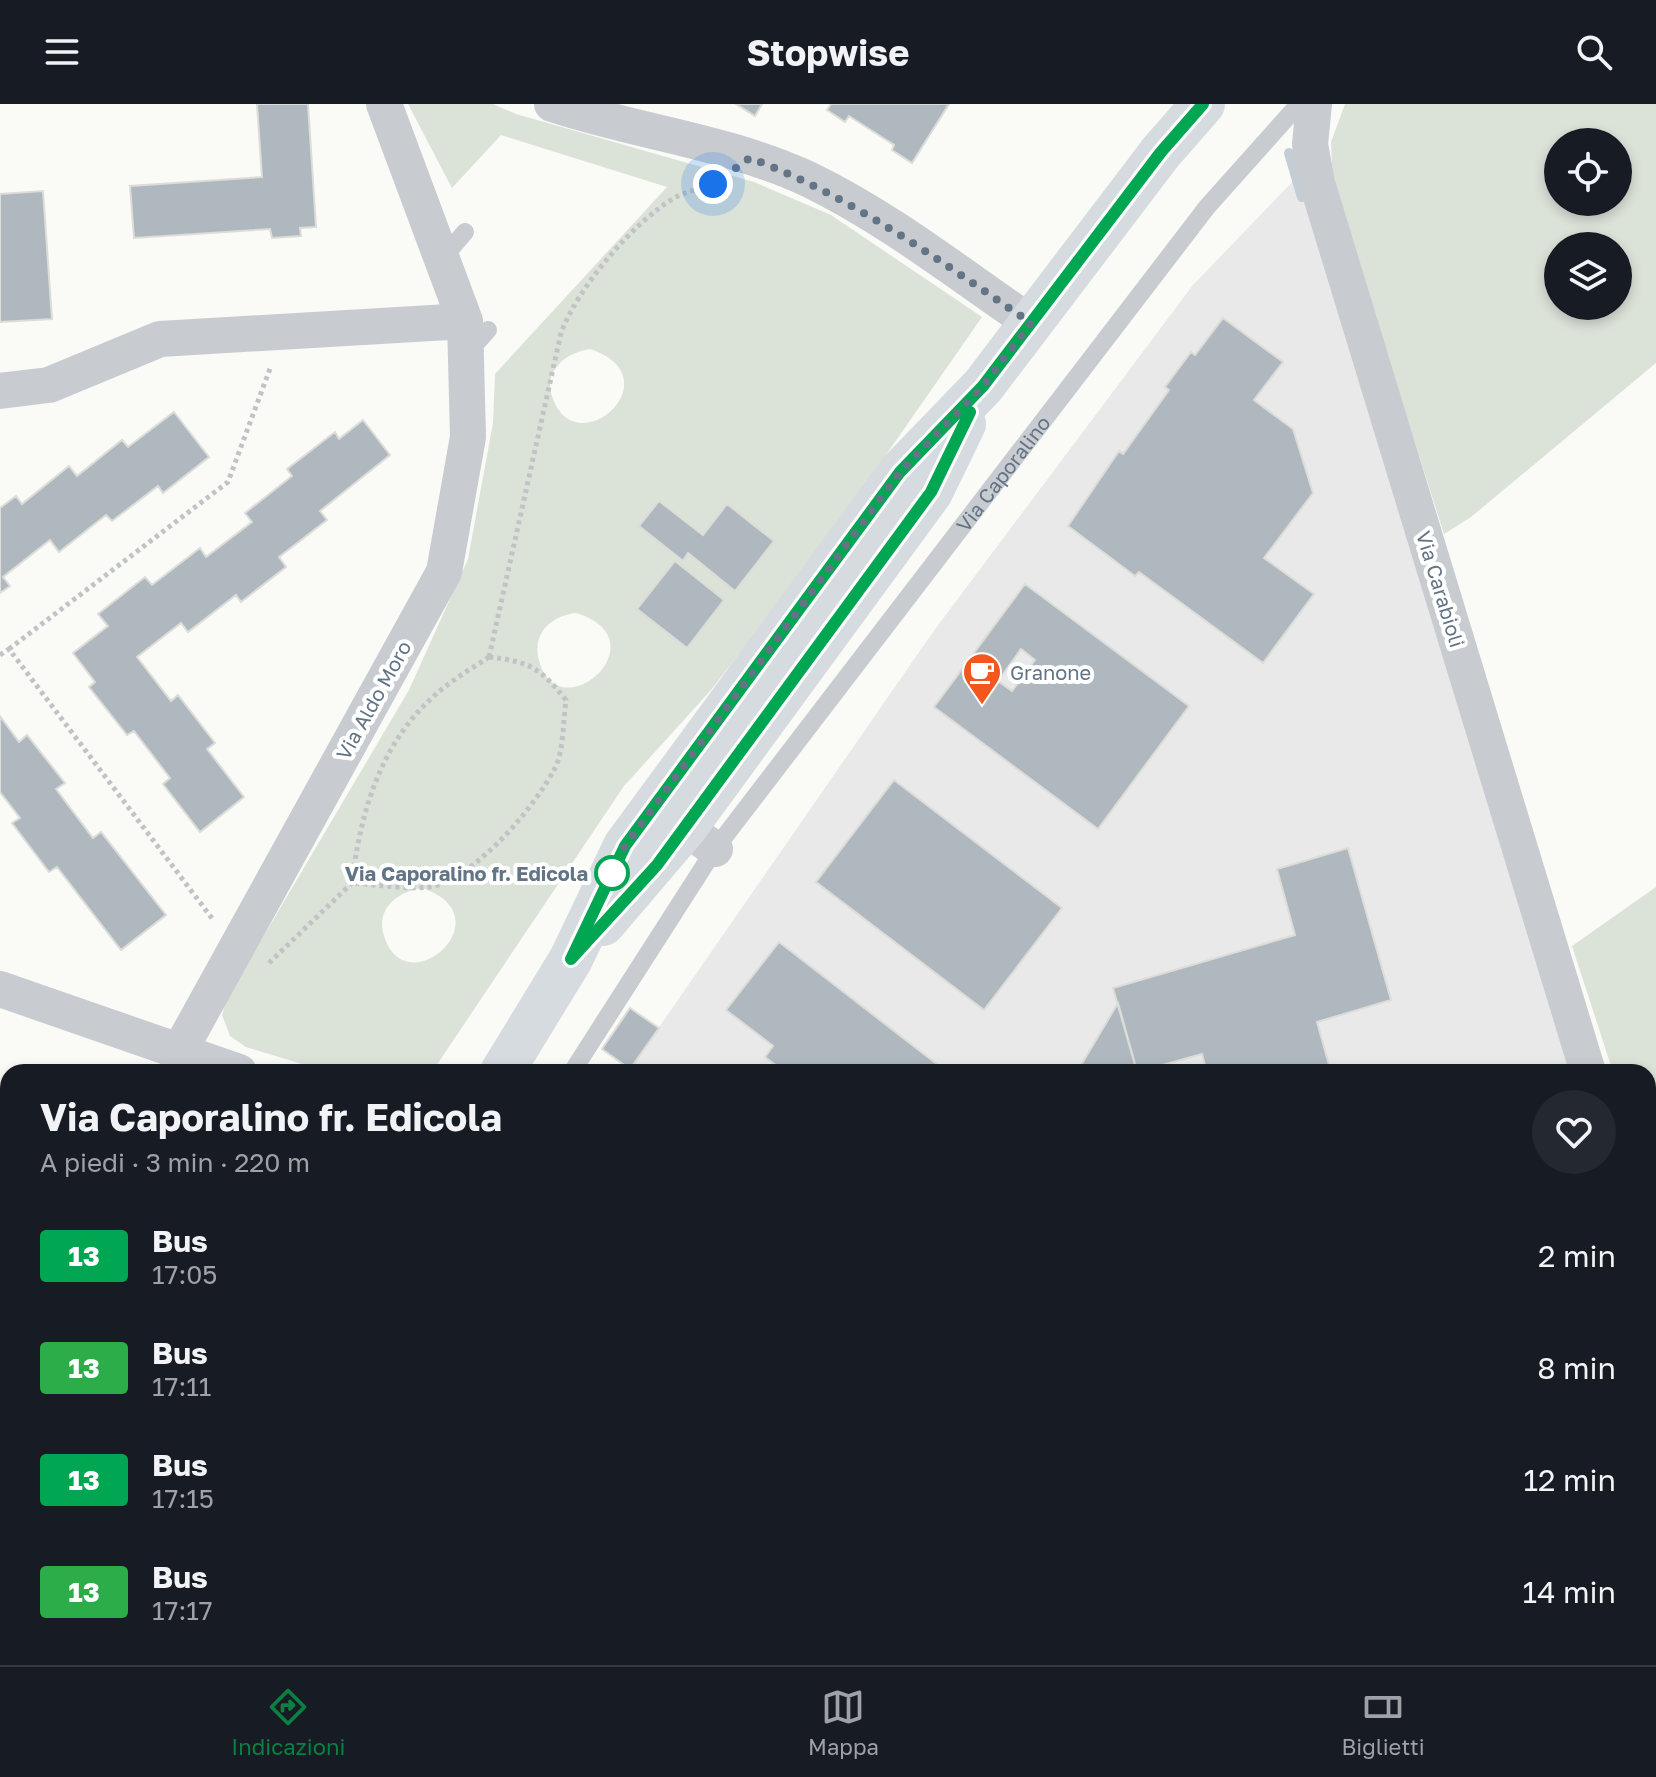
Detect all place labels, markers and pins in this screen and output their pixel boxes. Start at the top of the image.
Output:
cafe icon: Granone [961,651,1003,706]
place label: Granone [1010,660,1091,684]
marker: Via Caporalino fr. Edicola [595,856,629,890]
place label: Via Caporalino fr. Edicola [345,861,588,885]

